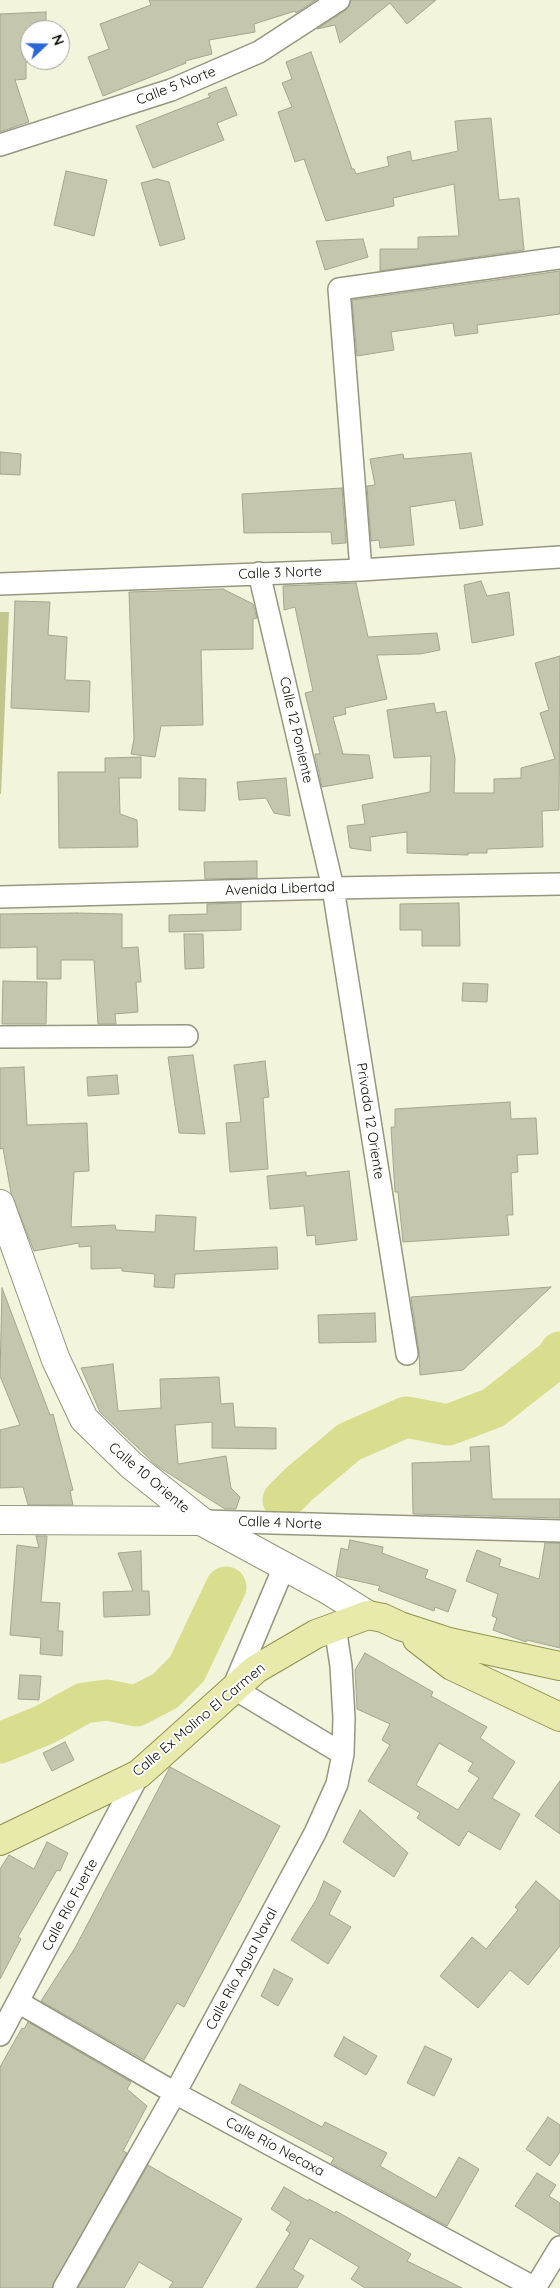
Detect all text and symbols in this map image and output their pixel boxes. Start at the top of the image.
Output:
north arrow [20,20,70,70]
text: N [48,32,68,48]
street label: Calle 5 Norte [134,63,218,109]
street label: Calle 3 Norte [238,563,322,583]
street label: Calle 12 Poniente [276,675,316,785]
street label: Avenida Libertad [225,879,335,899]
street label: Privada 12 Oriente [352,1061,388,1181]
street label: Calle 10 Oriente [105,1439,193,1517]
street label: Calle 4 Norte [238,1513,322,1533]
street label: Calle Ex Molino El Carmen [129,1660,269,1780]
street label: Calle Río Fuerte [39,1856,101,1954]
street label: Calle Río Agua Naval [203,1905,281,2033]
street label: Calle Río Necaxa [223,2114,327,2180]

